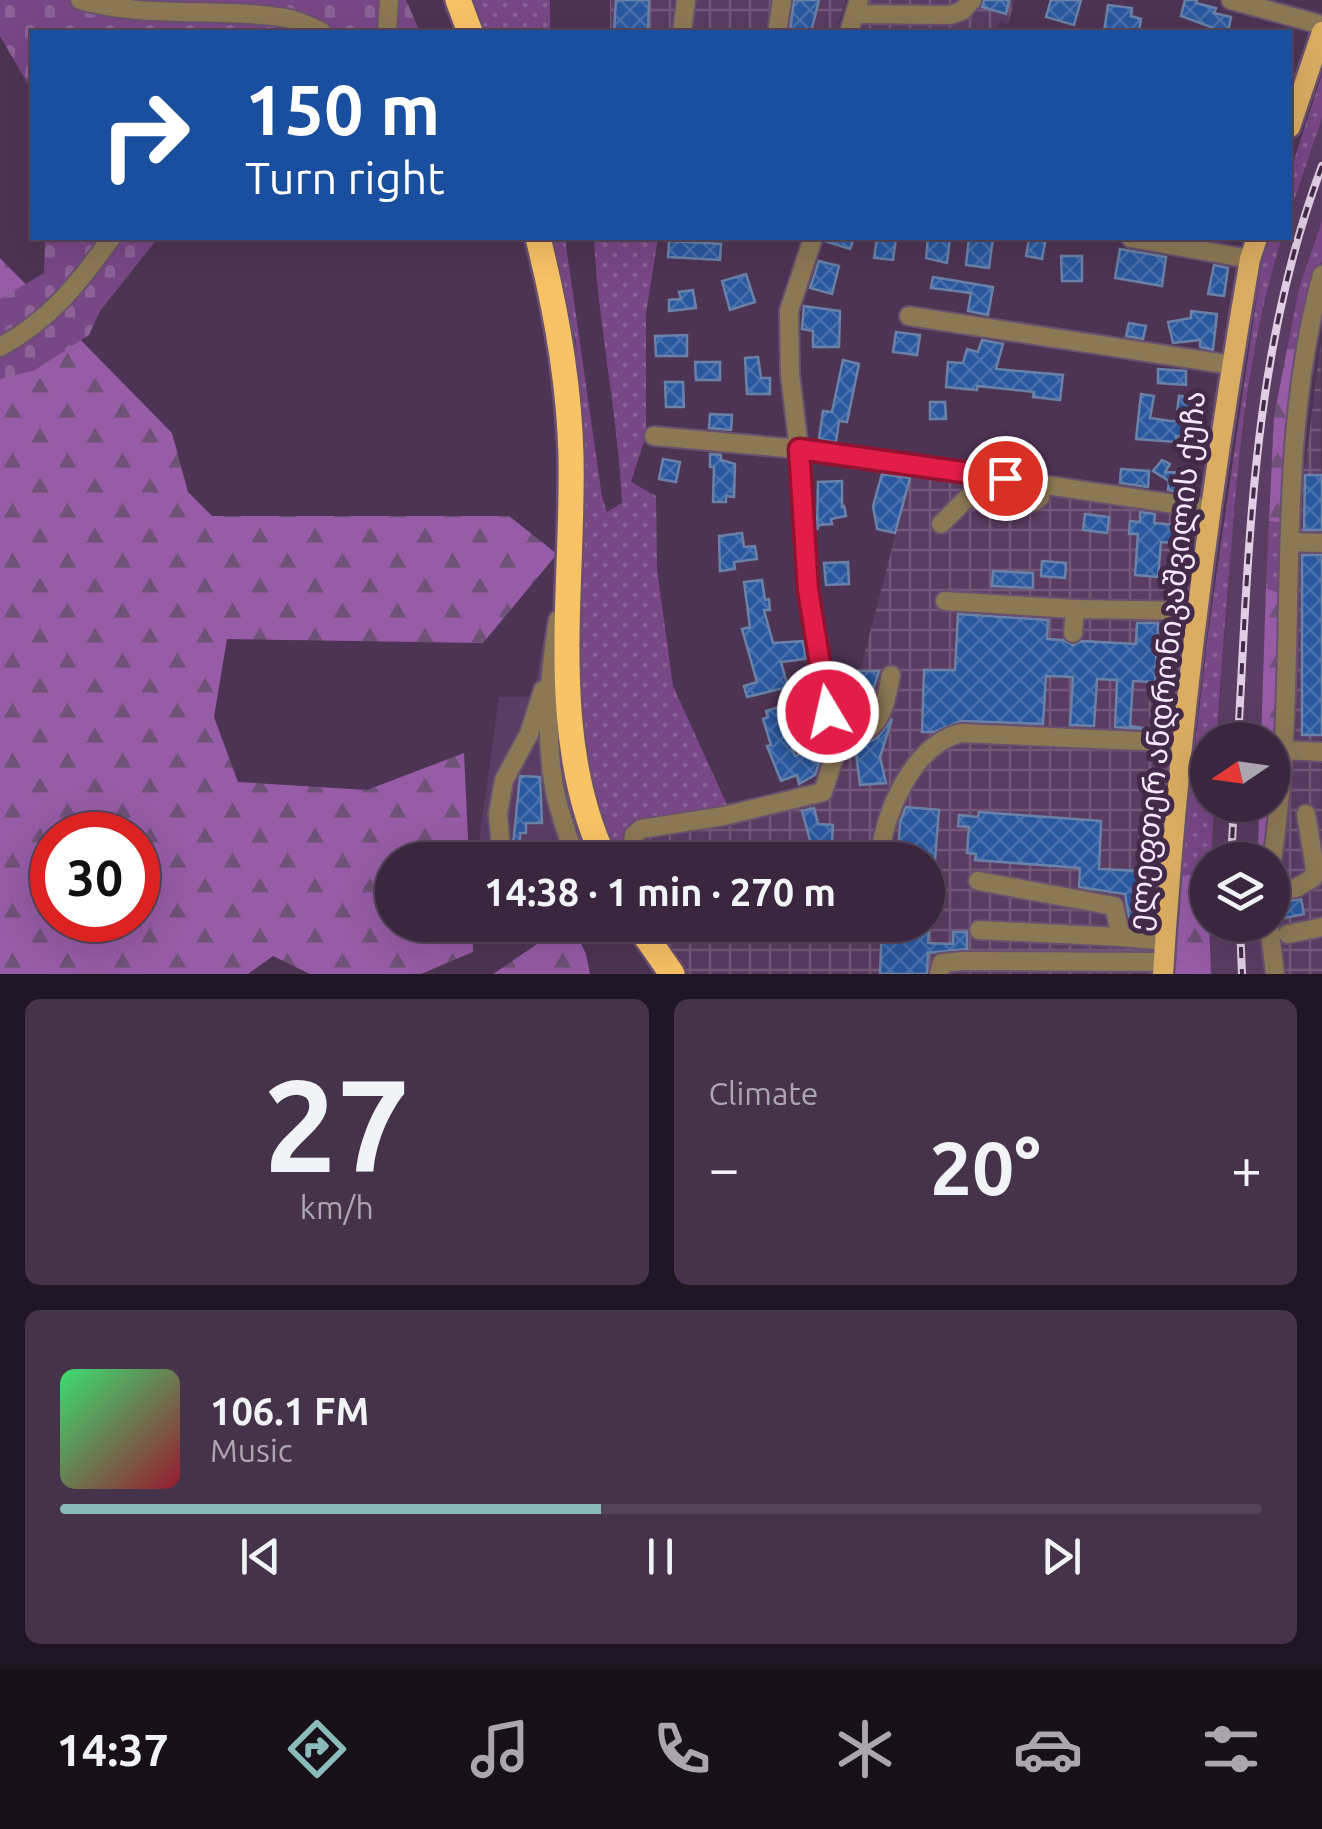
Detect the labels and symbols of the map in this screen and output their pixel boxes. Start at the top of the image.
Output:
street label: ელეფთერ ანდრონიკაშვილის ქუჩა [1121,389,1213,933]
pin [963,436,1048,521]
position arrow [776,660,880,764]
north arrow [1190,722,1290,822]
speed limit sign: 30 [30,812,160,942]

